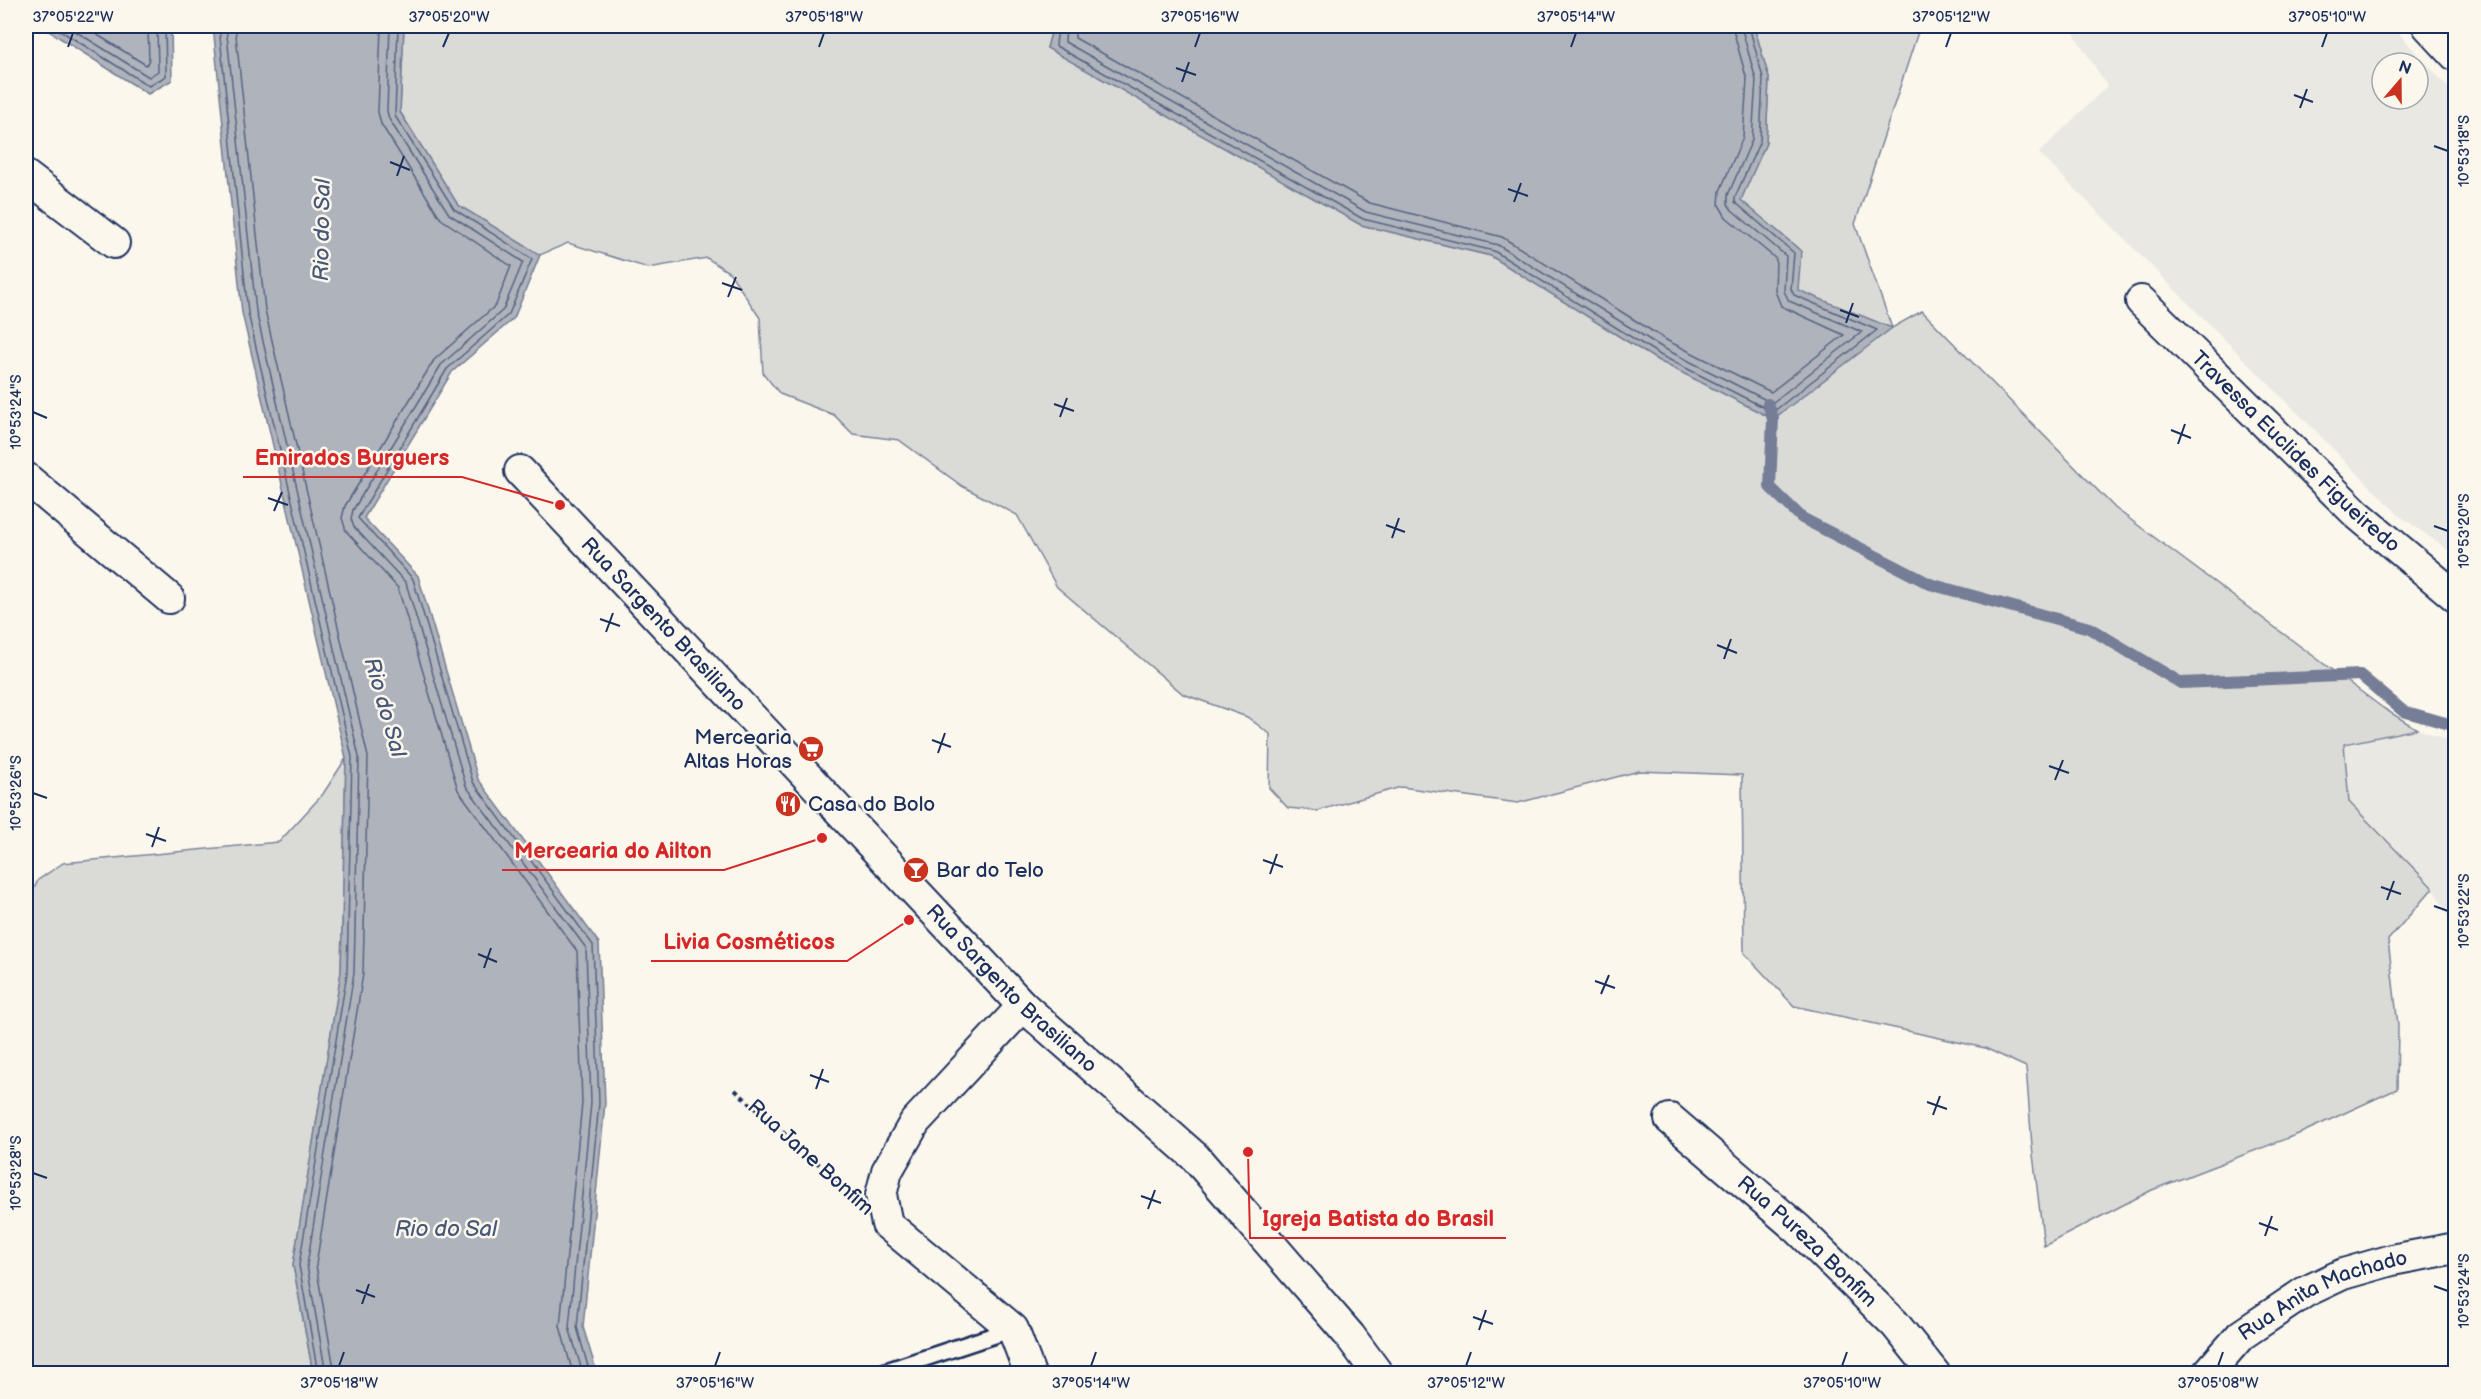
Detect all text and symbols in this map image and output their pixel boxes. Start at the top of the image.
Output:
text: 37°05'22"W [32,8,114,27]
text: 37°05'20"W [408,8,490,27]
text: 37°05'18"W [785,8,863,27]
text: 37°05'16"W [1161,8,1240,27]
text: 37°05'14"W [1537,8,1616,27]
text: 37°05'12"W [1912,8,1990,27]
text: 37°05'10"W [2288,8,2366,27]
north arrow [2370,51,2430,111]
text: N [2396,57,2414,79]
text: 10°53'18"S [2455,115,2474,187]
water label: Rio do Sal [308,178,337,281]
street label: Travessa Euclides Figueiredo [2186,346,2405,558]
text: 10°53'24"S [7,374,26,450]
callout: Emirados Burguers [243,437,462,477]
text: Emirados Burguers [255,445,449,472]
text: 10°53'20"S [2455,493,2474,569]
street label: Rua Sargento Brasiliano [576,532,751,717]
water label: Rio do Sal [357,655,412,761]
place label: Mercearia Altas Horas [684,725,792,774]
supermarket icon: Mercearia Altas Horas [796,734,826,764]
text: 10°53'26"S [7,755,26,831]
restaurant icon: Casa do Bolo [773,789,803,819]
place label: Casa do Bolo [808,792,935,817]
callout: Mercearia do Ailton [502,830,724,870]
text: Mercearia do Ailton [514,838,712,865]
bar icon: Bar do Telo [901,855,931,885]
place label: Bar do Telo [936,858,1044,883]
text: 10°53'22"S [2455,873,2474,949]
street label: Rua Sargento Brasiliano [921,899,1102,1078]
callout: Livia Cosméticos [651,921,847,961]
text: Livia Cosméticos [663,929,835,956]
street label: Rua Jane Bonfim [742,1094,879,1221]
text: 10°53'28"S [7,1136,26,1211]
street label: Rua Pureza Bonfim [1732,1171,1882,1313]
callout: Igreja Batista do Brasil [1250,1198,1506,1238]
text: Igreja Batista do Brasil [1262,1206,1494,1233]
water label: Rio do Sal [395,1216,498,1243]
street label: Rua Anita Machado [2234,1245,2409,1346]
text: 10°53'24"S [2455,1253,2474,1329]
text: 37°05'18"W [300,1374,378,1393]
text: 37°05'16"W [676,1374,755,1393]
text: 37°05'14"W [1052,1374,1131,1393]
text: 37°05'12"W [1427,1374,1505,1393]
text: 37°05'10"W [1803,1374,1881,1393]
text: 37°05'08"W [2177,1374,2259,1393]

